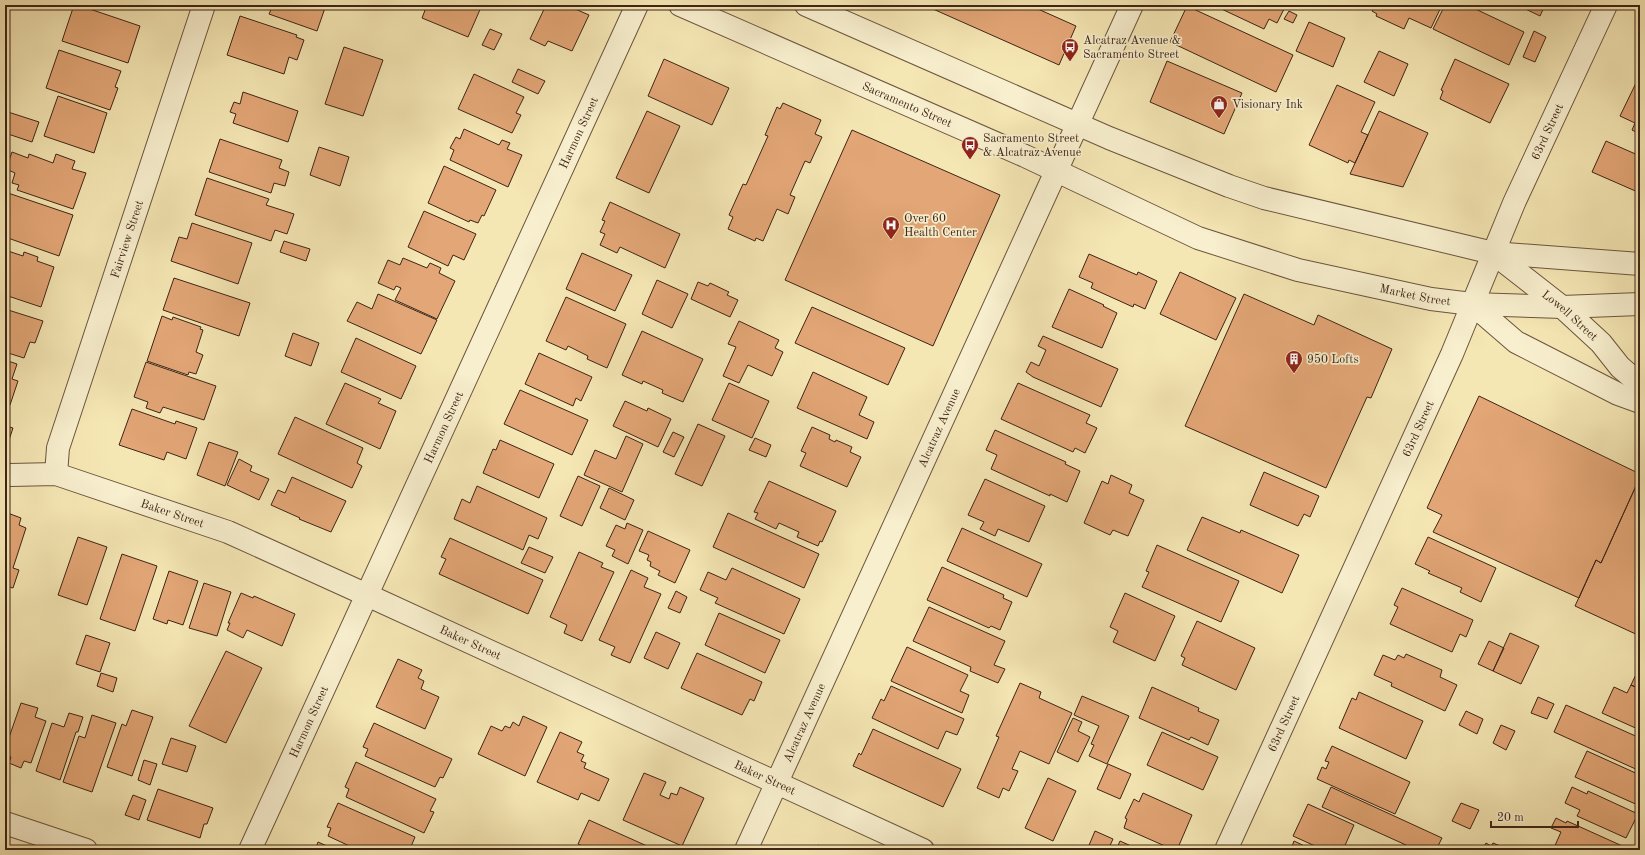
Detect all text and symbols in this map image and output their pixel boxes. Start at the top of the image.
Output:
place label: Alcatraz Avenue & Sacramento Street [1083,35,1181,61]
bus stop icon: Alcatraz Avenue & Sacramento Street [1060,37,1080,62]
street label: Sacramento Street [860,81,953,130]
shop icon: Visionary Ink [1209,94,1229,119]
street label: Harmon Street [558,95,601,171]
place label: Visionary Ink [1232,99,1303,111]
street label: 63rd Street [1530,102,1566,162]
place label: Sacramento Street & Alcatraz Avenue [983,133,1082,159]
bus stop icon: Sacramento Street & Alcatraz Avenue [960,135,980,160]
street label: Fairview Street [109,199,146,280]
place label: Over 60 Health Center [904,213,977,239]
hospital icon: Over 60 Health Center [881,215,901,240]
street label: Market Street [1378,283,1451,308]
street label: Lowell Street [1539,289,1599,344]
building icon: 950 Lofts [1284,349,1304,374]
place label: 950 Lofts [1307,353,1359,366]
street label: Alcatraz Avenue [916,387,963,470]
street label: Harmon Street [423,390,466,465]
street label: 63rd Street [1401,399,1437,459]
street label: Baker Street [139,498,205,530]
street label: Baker Street [437,624,503,663]
street label: Alcatraz Avenue [782,681,828,764]
street label: Harmon Street [288,684,331,760]
street label: 63rd Street [1267,694,1303,754]
street label: Baker Street [732,759,797,798]
scale bar [1491,803,1578,829]
text: 20 m [1497,812,1524,824]

